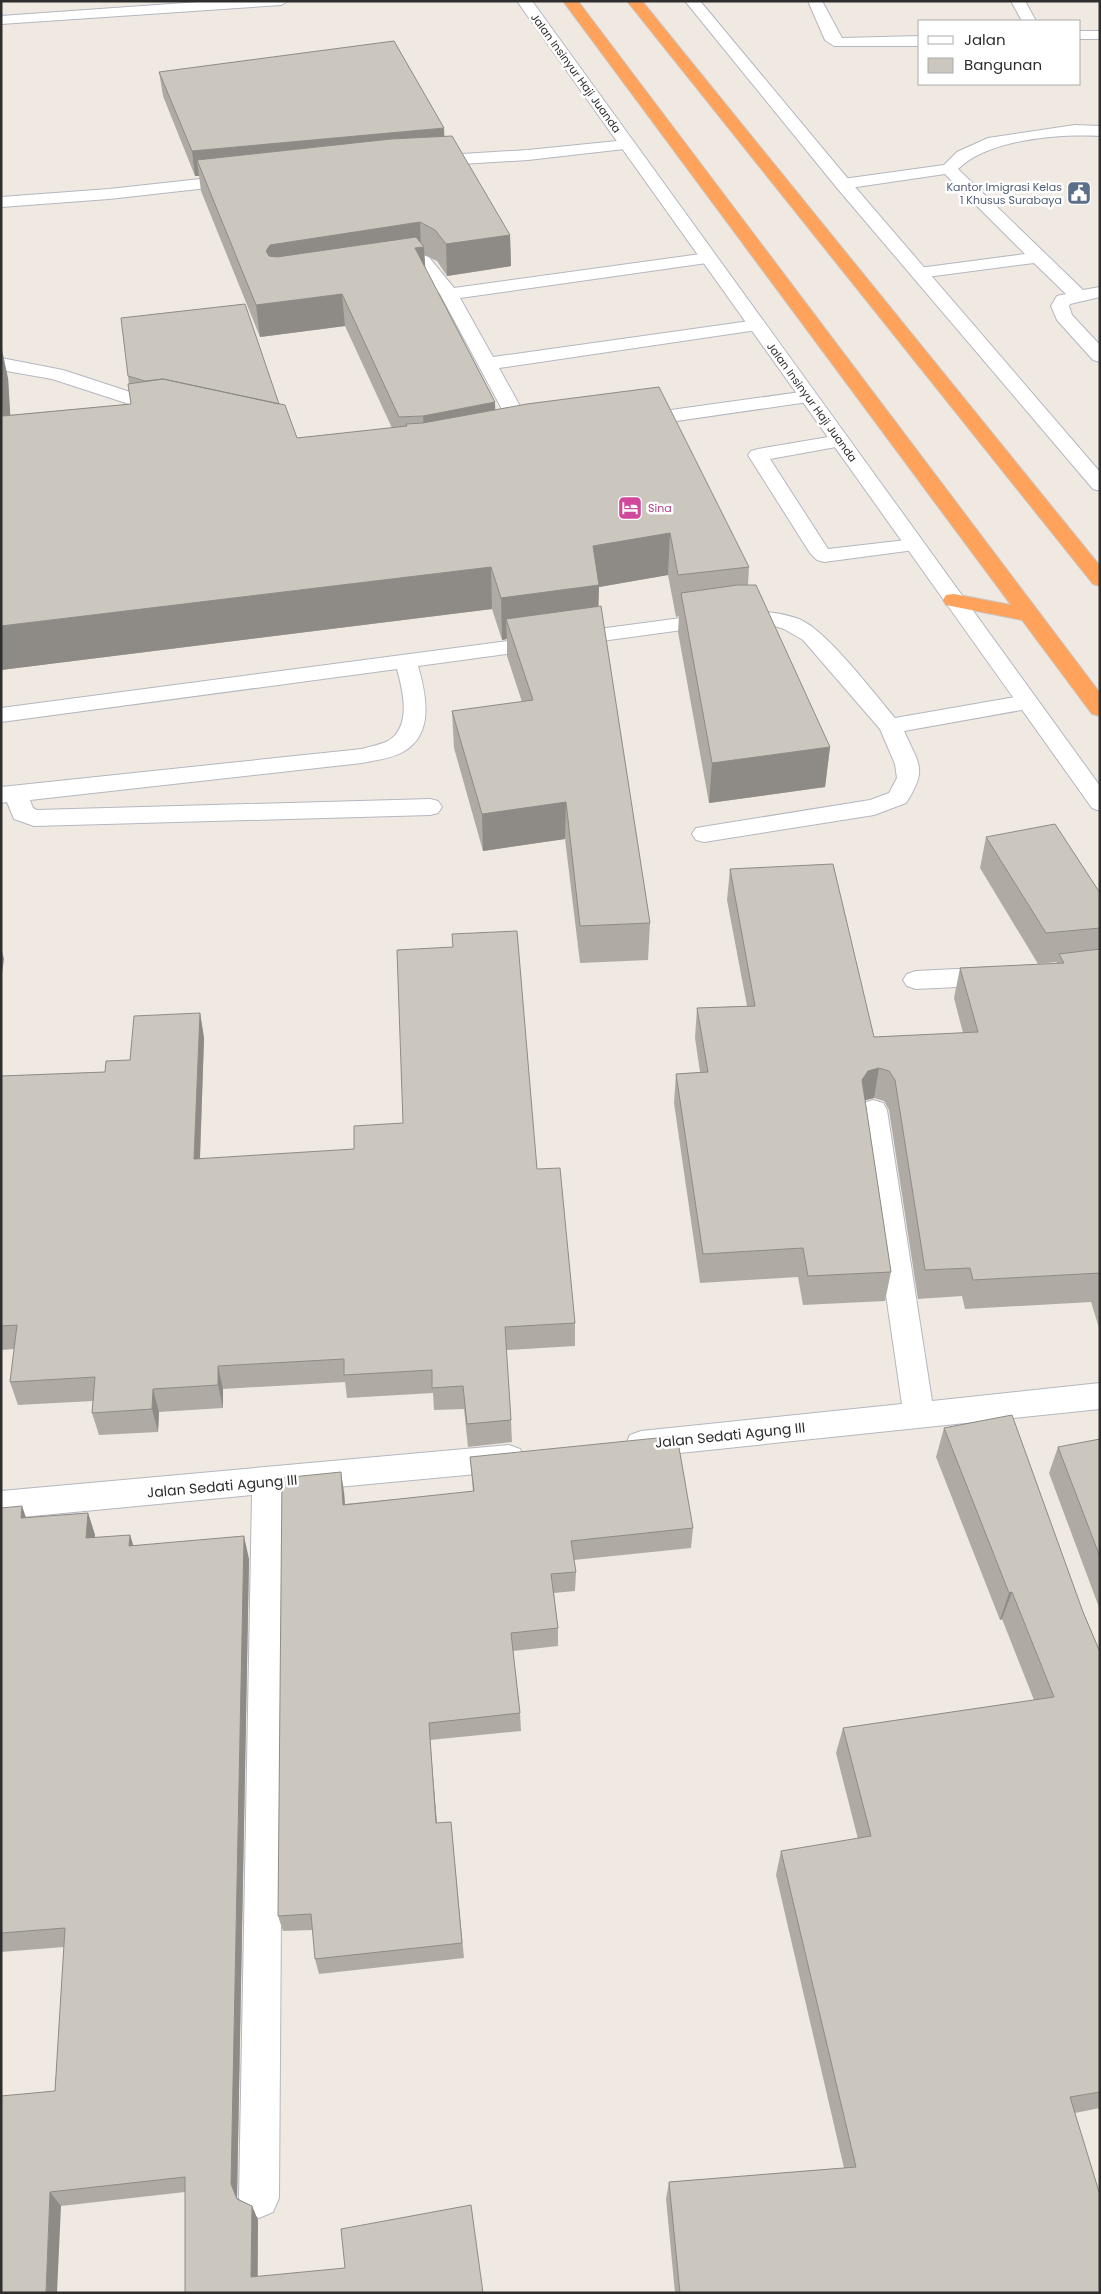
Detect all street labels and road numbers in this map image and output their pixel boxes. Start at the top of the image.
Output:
street label: Jalan Insinyur Haji Juanda [527,10,625,136]
street label: Jalan Insinyur Haji Juanda [763,339,861,465]
street label: Jalan Sedati Agung III [654,1417,806,1453]
street label: Jalan Sedati Agung III [146,1469,298,1503]

